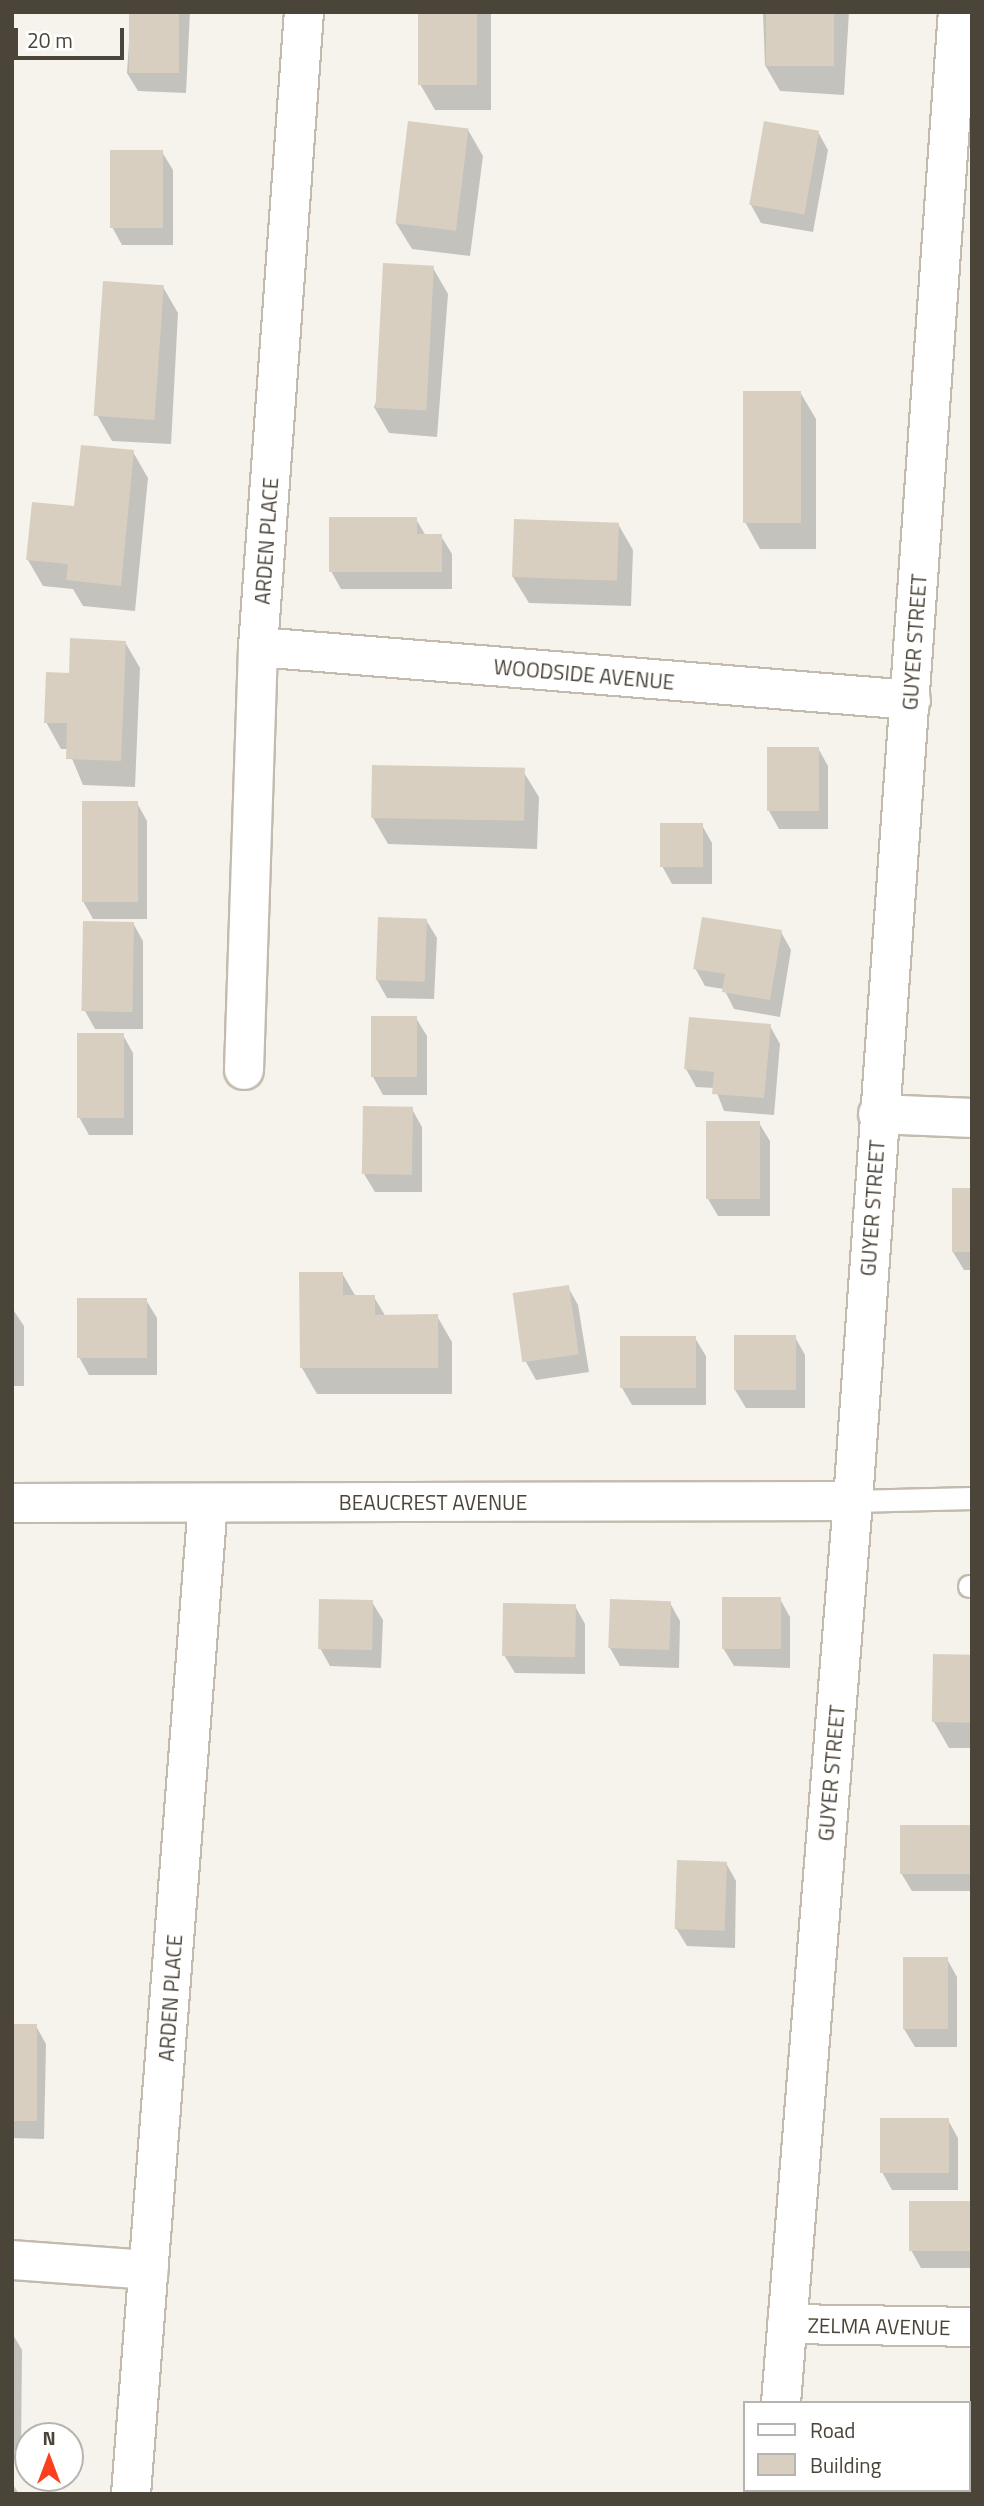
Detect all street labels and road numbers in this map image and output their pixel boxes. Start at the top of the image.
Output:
street label: ARDEN PLACE [249,477,283,605]
street label: GUYER STREET [897,573,931,711]
street label: WOODSIDE AVENUE [493,654,675,694]
street label: GUYER STREET [855,1139,889,1277]
street label: BEAUCREST AVENUE [339,1489,527,1515]
street label: GUYER STREET [812,1704,850,1842]
street label: ARDEN PLACE [153,1934,187,2062]
street label: ZELMA AVENUE [807,2312,951,2340]

